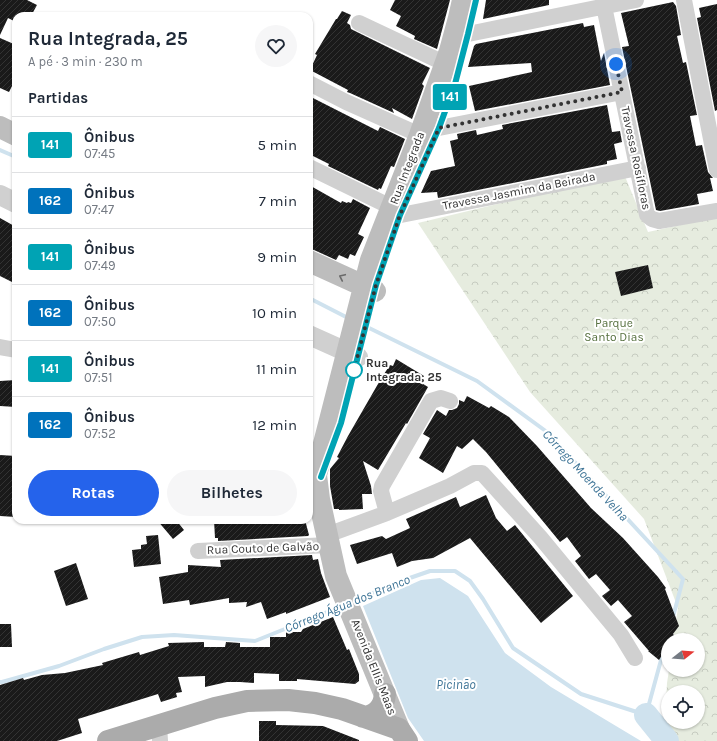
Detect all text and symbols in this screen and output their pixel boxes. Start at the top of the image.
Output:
button: heart [255,25,297,67]
text: Rua Integrada, 25 [28,28,188,50]
text: A pé · 3 min · 230 m [28,54,143,69]
your location [606,54,626,74]
line badge: 141 [427,84,473,110]
text: 141 [441,88,459,105]
text: Partidas [28,89,88,107]
street label: Travessa Rosifloras [618,105,654,211]
text: Ônibus [84,128,135,146]
street label: Rua Integrada [387,130,427,206]
text: 141 [41,136,59,153]
text: 5 min [257,136,297,154]
text: 07:45 [84,146,115,161]
street label: Travessa Jasmim da Beirada [441,169,597,213]
text: Ônibus [84,184,135,202]
text: 162 [39,192,61,209]
text: 7 min [259,192,297,210]
text: 07:47 [84,202,114,217]
text: Ônibus [84,240,135,258]
text: 141 [41,248,59,265]
text: 9 min [257,248,297,266]
text: 07:49 [84,258,116,273]
one-way arrow [338,274,346,282]
text: Ônibus [84,296,135,314]
text: 162 [39,304,61,321]
text: 10 min [252,304,297,322]
text: 07:50 [84,314,116,329]
park label: Parque Santo Dias [584,316,644,344]
text: Ônibus [84,352,135,370]
place label: Rua Integrada, 25 [366,356,442,384]
text: 141 [41,360,59,377]
text: 11 min [256,360,297,378]
marker: Rua Integrada, 25 [345,361,363,379]
text: 07:51 [84,370,112,385]
text: Ônibus [84,408,135,426]
text: 162 [39,416,61,433]
text: 12 min [252,416,297,434]
text: 07:52 [84,426,116,441]
water label: Córrego Moenda Velha [540,427,632,524]
button: Rotas [28,470,159,516]
button: Bilhetes [167,470,297,516]
street label: Rua Couto de Galvão [207,539,319,557]
water label: Córrego Água dos Branco [282,570,413,636]
street label: Avenida Ellis Maas [348,617,400,717]
north arrow [661,633,705,677]
map controls [661,633,705,729]
water label: Picinão [436,677,476,692]
button: locate [661,685,705,729]

